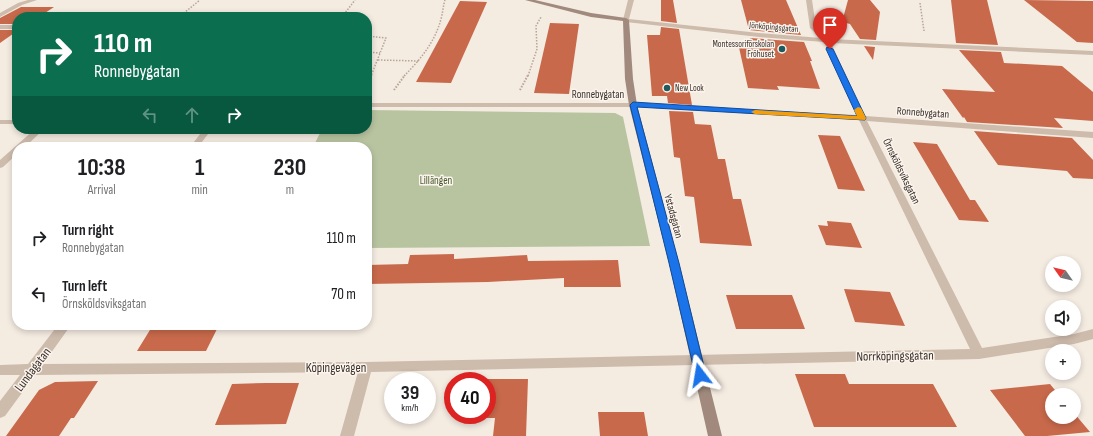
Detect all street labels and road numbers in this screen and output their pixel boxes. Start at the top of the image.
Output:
street label: Jönköpingsgatan [748,20,799,35]
street label: Ronnebygatan [572,88,625,101]
street label: Ronnebygatan [896,104,950,121]
street label: Örnsköldsviksgatan [880,136,923,206]
street label: Ystadsgatan [661,193,686,240]
street label: Lundagatan [11,345,54,395]
street label: Norrköpingsgatan [856,347,934,365]
street label: Köpingevägen [306,360,366,376]

